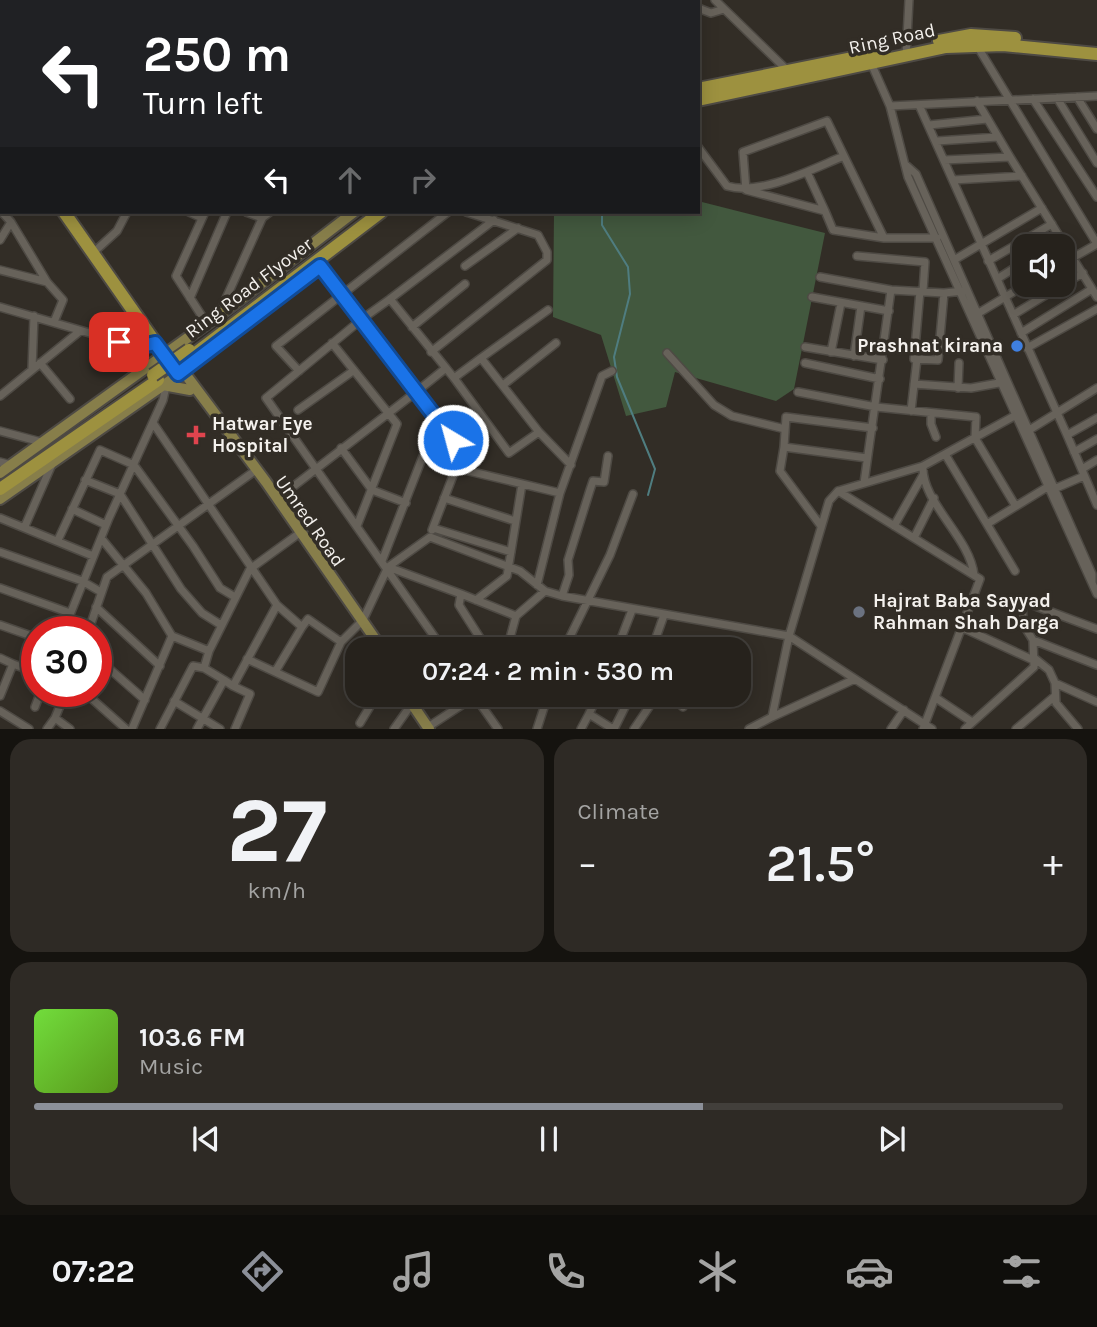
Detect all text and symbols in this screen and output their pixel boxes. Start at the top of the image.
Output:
street label: Ring Road [847,19,937,59]
text: 250 m [143,26,291,83]
icon: left [28,28,119,119]
text: Turn left [143,85,263,122]
icon: left [258,161,296,199]
icon: ahead [331,161,369,199]
icon: right [404,161,442,199]
street label: Ring Road Flyover [181,233,317,343]
map controls [1012,234,1075,297]
button: sound [1012,234,1075,297]
pin [89,312,149,372]
icon: arrive [100,323,138,361]
place label: Prashnat kirana [857,335,1003,357]
marker: Prashnat kirana [1009,338,1025,354]
position arrow [416,403,490,477]
place label: Hatwar Eye Hospital [212,413,313,457]
marker: Hatwar Eye Hospital [186,425,206,445]
street label: Umred Road [270,471,350,571]
place label: Hajrat Baba Sayyad Rahman Shah Darga [873,590,1059,634]
marker: Hajrat Baba Sayyad Rahman Shah Darga [851,604,867,620]
speed limit sign: 30 [21,616,112,707]
text: 07:24 · 2 min · 530 m [422,656,674,687]
text: 27 [227,778,327,884]
text: Climate [578,798,660,825]
text: 21.5° [766,833,875,894]
text: − [578,841,597,886]
text: + [1043,841,1063,886]
text: km/h [248,877,306,904]
text: 103.6 FM [139,1022,246,1053]
text: Music [139,1053,203,1080]
icon: previous [187,1120,225,1158]
icon: pause [530,1120,568,1158]
icon: next [873,1120,911,1158]
icon: directions [238,1247,287,1296]
icon: music [389,1247,438,1296]
icon: phone [541,1247,590,1296]
icon: climate [693,1247,742,1296]
icon: car [845,1247,894,1296]
icon: filters [997,1247,1046,1296]
text: 07:22 [51,1253,135,1290]

